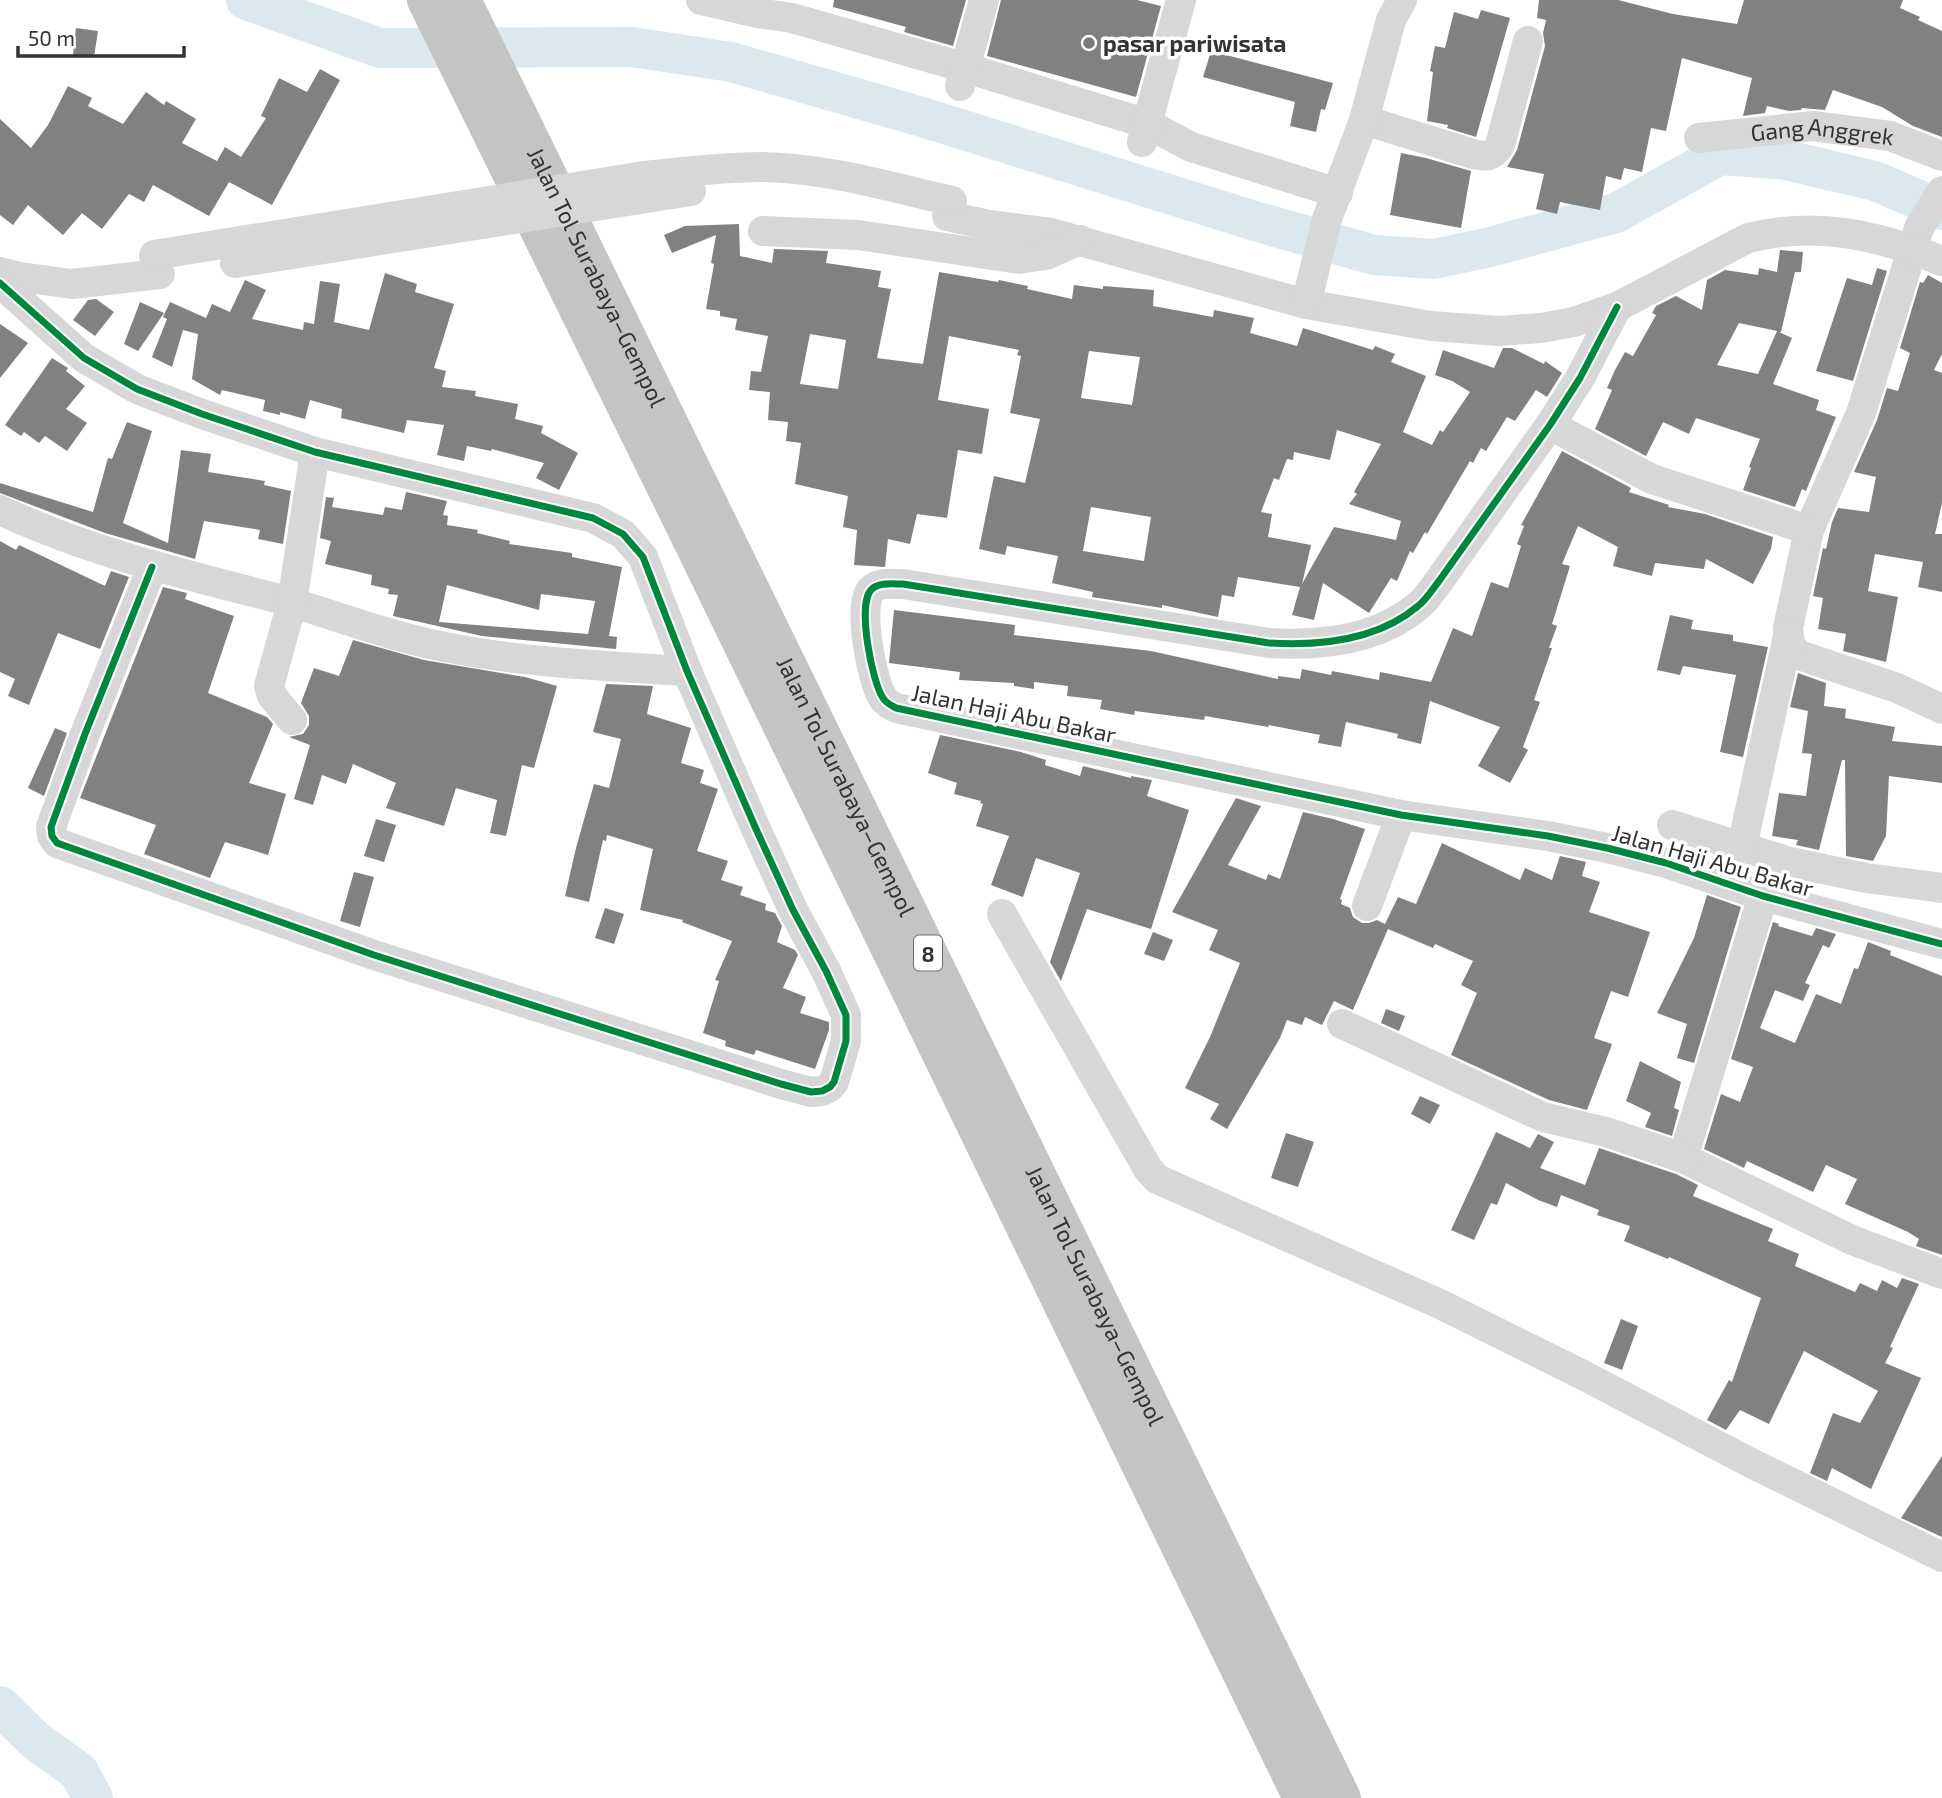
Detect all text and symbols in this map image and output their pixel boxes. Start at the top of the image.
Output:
scale bar [18,14,184,58]
text: 50 m [28,25,75,50]
place label: pasar pariwisata [1103,29,1286,57]
marker: pasar pariwisata [1081,35,1097,51]
street label: Gang Anggrek [1749,111,1896,150]
street label: Jalan Tol Surabaya–Gempol [522,142,673,411]
street label: Jalan Tol Surabaya–Gempol [771,652,922,920]
street label: Jalan Haji Abu Bakar [909,678,1119,748]
street label: Jalan Haji Abu Bakar [1609,818,1817,902]
road number: 8 [914,936,942,970]
street label: Jalan Tol Surabaya–Gempol [1021,1161,1171,1430]

